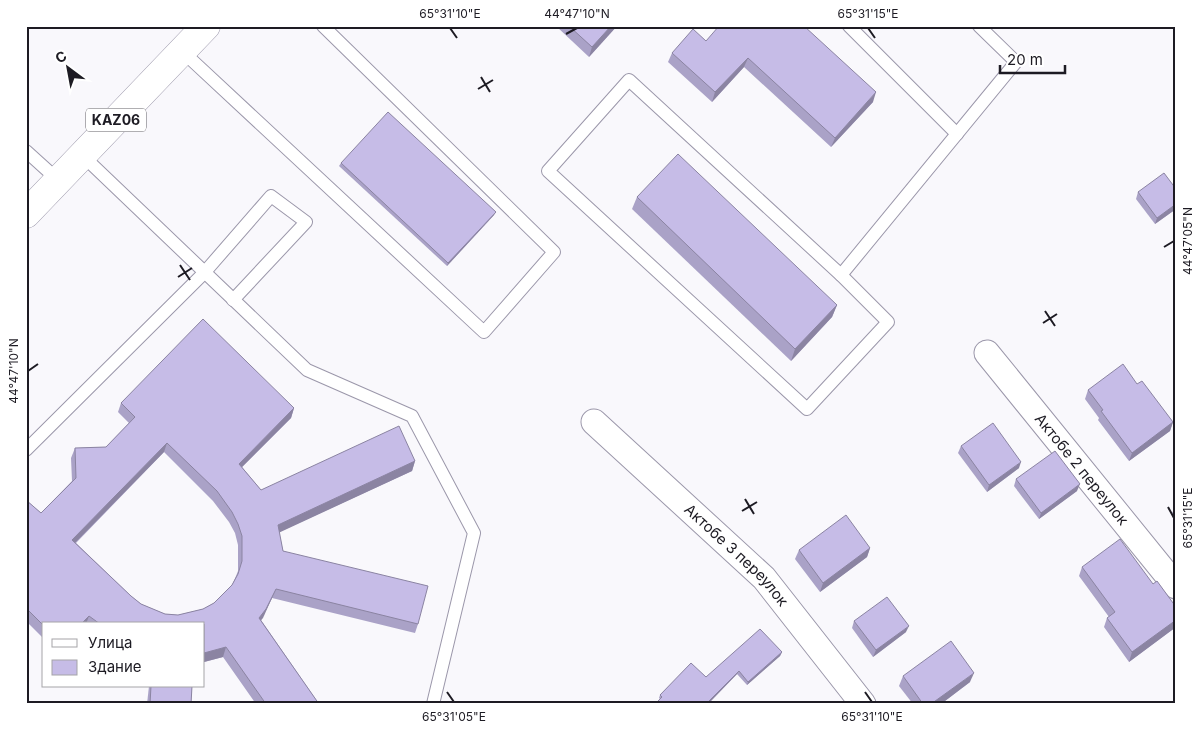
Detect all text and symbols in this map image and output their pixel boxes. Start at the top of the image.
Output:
text: 65°31'10"E [419,6,481,21]
text: 44°47'10"N [544,6,610,21]
text: 65°31'15"E [837,6,899,21]
north arrow [42,42,92,92]
scale bar [1000,42,1064,74]
text: С [52,47,70,67]
text: 20 m [1007,50,1043,69]
road number: KAZ06 [86,108,146,132]
text: 44°47'05"N [1180,207,1195,275]
text: 44°47'10"N [6,338,21,404]
street label: Актобе 2 переулок [1031,410,1133,529]
text: 65°31'15"E [1180,487,1195,549]
street label: Актобе 3 переулок [681,500,793,610]
legend [42,622,205,688]
text: Улица [88,633,132,652]
text: Здание [88,657,142,676]
text: 65°31'05"E [422,709,486,724]
text: 65°31'10"E [841,709,903,724]

